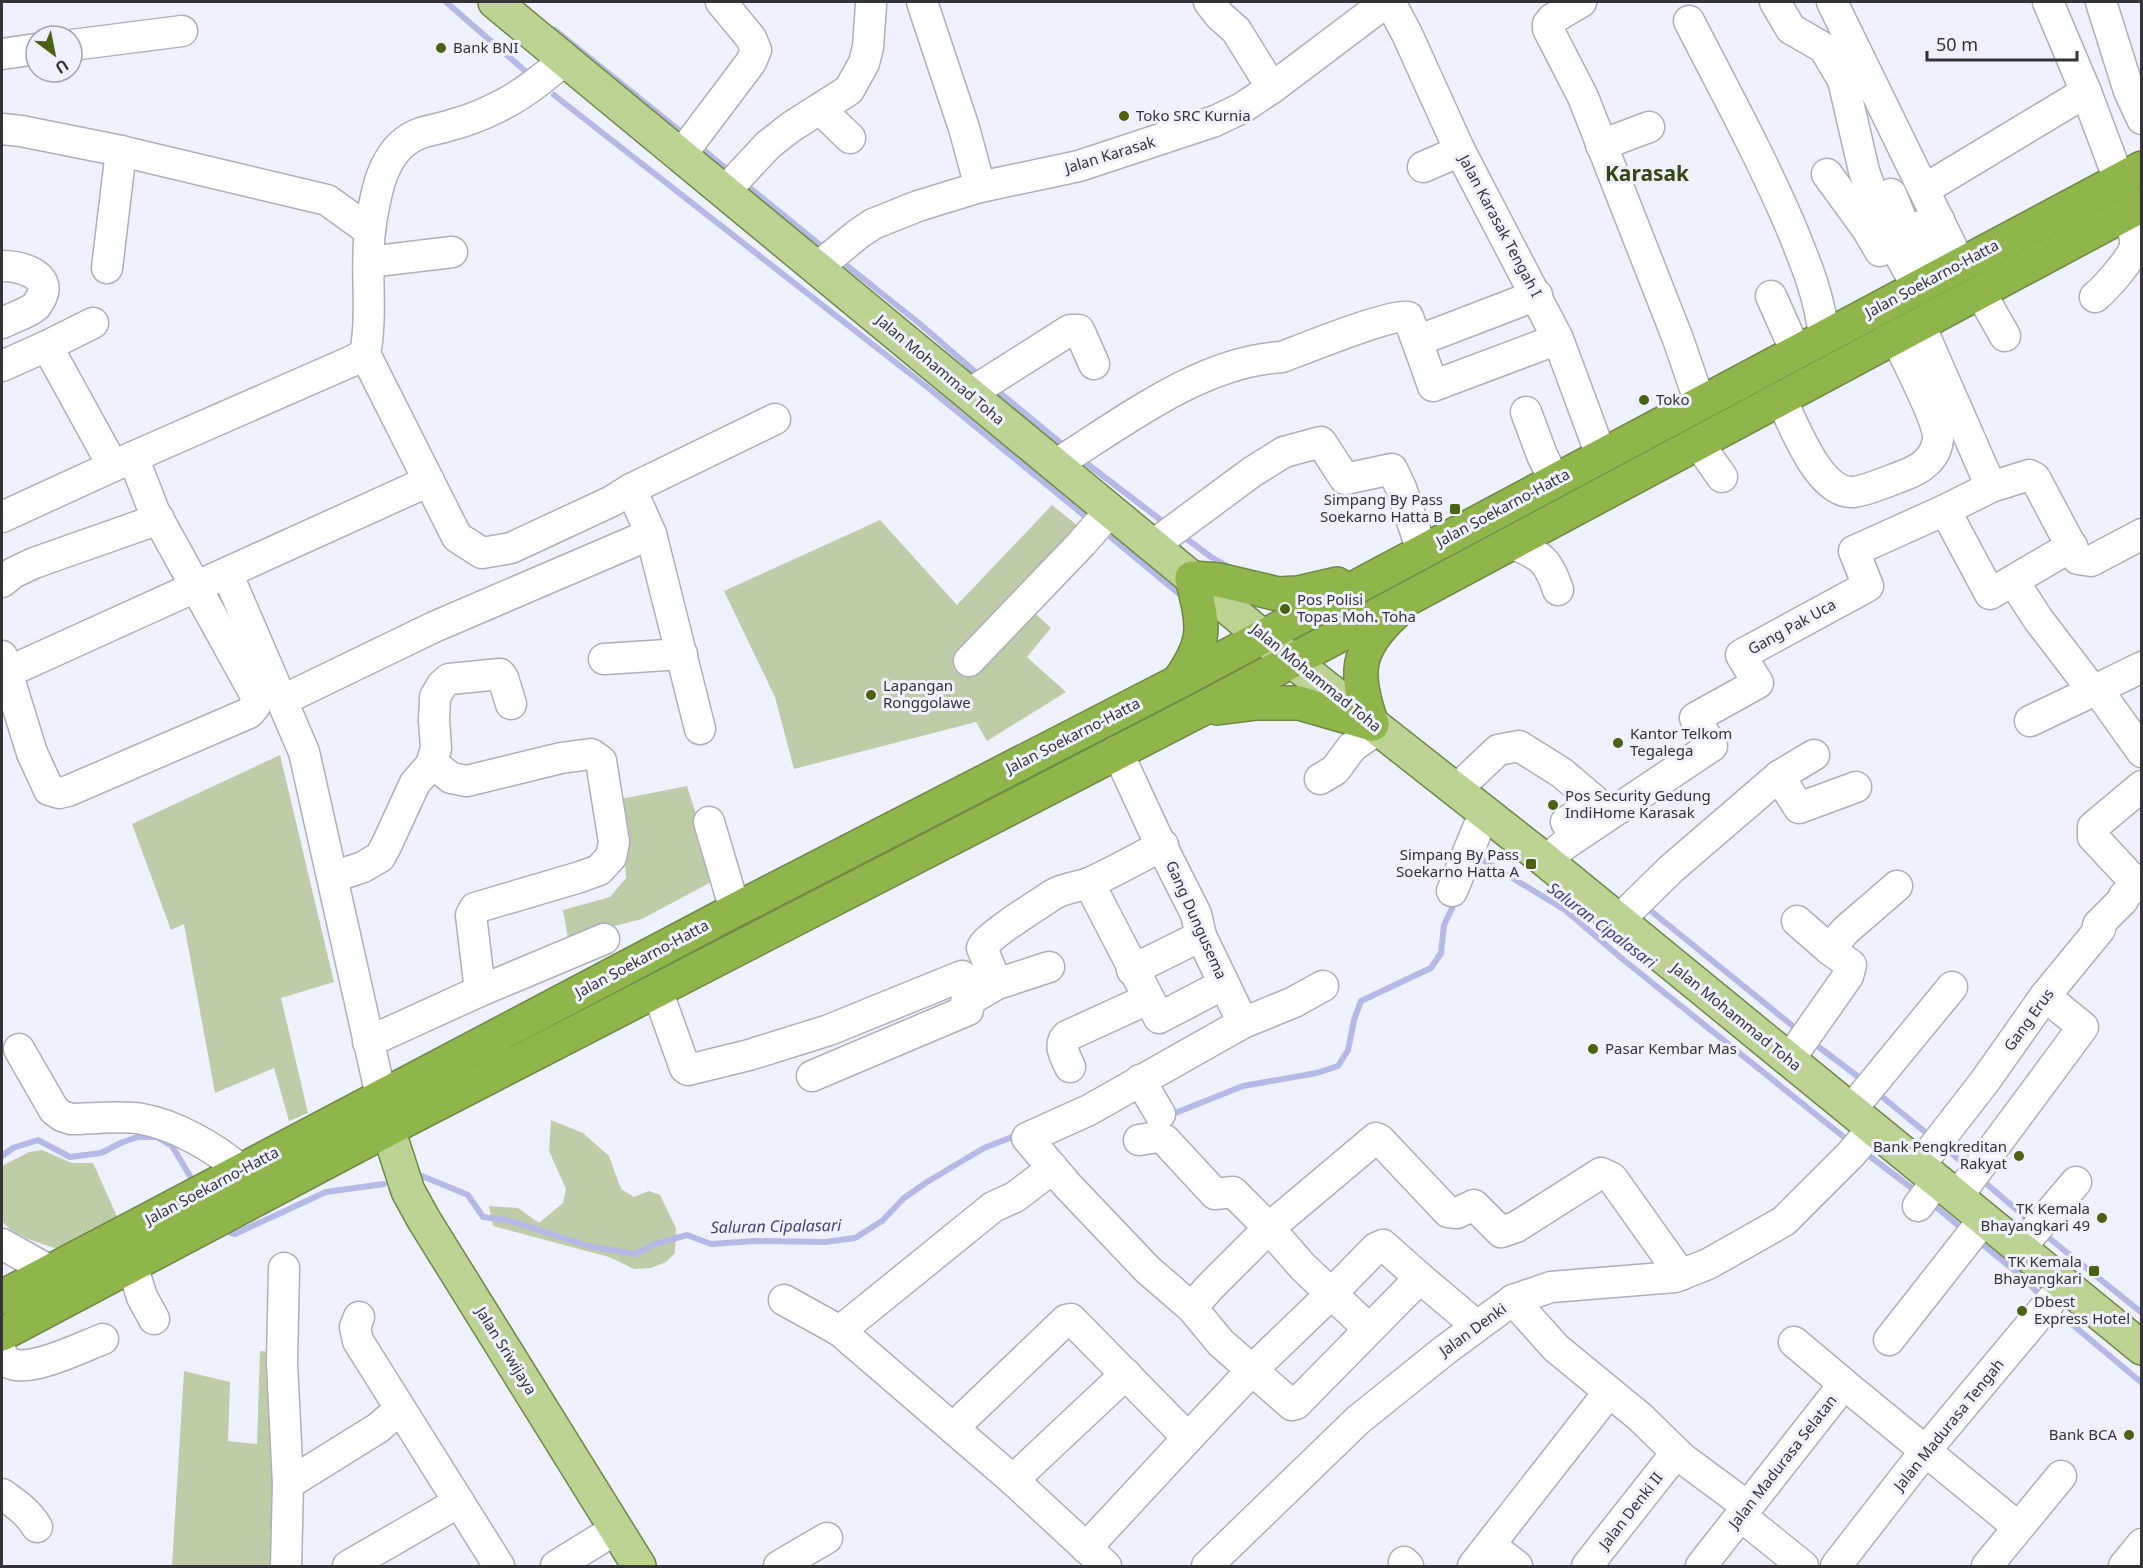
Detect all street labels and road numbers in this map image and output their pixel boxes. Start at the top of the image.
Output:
street label: Jalan Karasak [1060,131,1157,178]
street label: Jalan Karasak Tengah I [1454,149,1547,300]
street label: Jalan Soekarno-Hatta [1860,234,2002,323]
street label: Jalan Mohammad Toha [871,308,1009,429]
street label: Jalan Soekarno-Hatta [1431,463,1573,552]
street label: Gang Pak Uca [1744,594,1839,659]
street label: Jalan Mohammad Toha [1246,617,1386,736]
street label: Jalan Soekarno-Hatta [1000,693,1143,779]
street label: Gang Dungusema [1162,857,1232,982]
street label: Jalan Soekarno-Hatta [570,914,712,1003]
street label: Jalan Mohammad Toha [1666,956,1806,1075]
street label: Gang Erus [1999,984,2058,1055]
street label: Jalan Soekarno-Hatta [140,1141,282,1230]
street label: Jalan Denki [1433,1298,1510,1362]
street label: Jalan Sriwijaya [471,1301,542,1398]
street label: Jalan Madurasa Tengah [1888,1354,2008,1496]
street label: Jalan Madurasa Selatan [1723,1390,1841,1534]
street label: Jalan Denki II [1593,1468,1667,1555]

